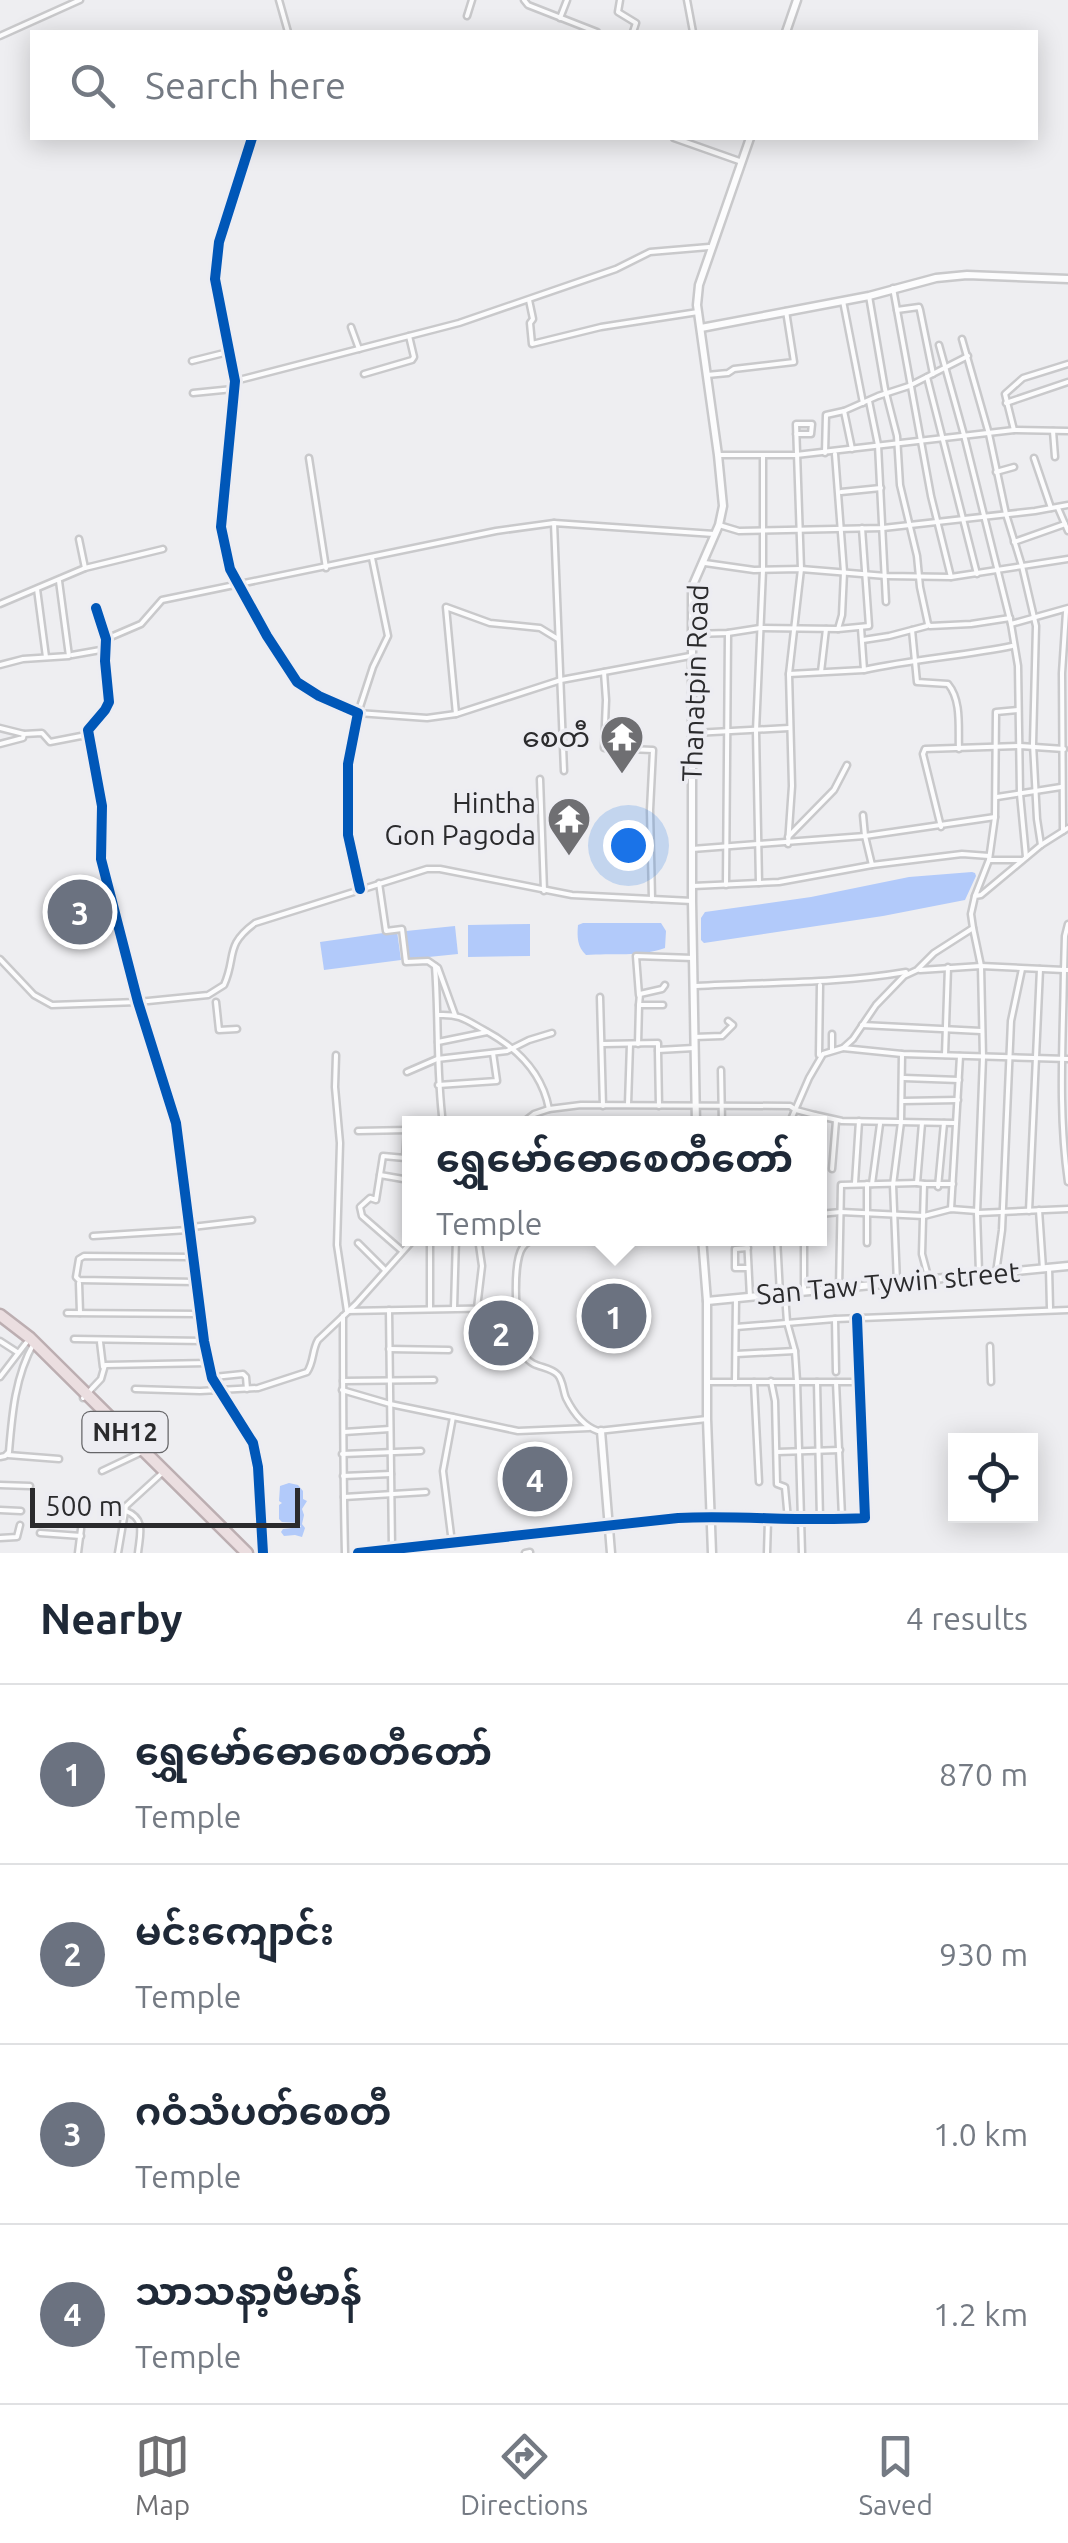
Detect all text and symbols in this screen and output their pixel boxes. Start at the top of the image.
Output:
search box [30,30,1038,140]
icon: search [65,58,120,113]
text: Search here [145,64,346,106]
street label: Thanatpin Road [676,584,713,782]
temple icon: စေတီ [599,714,645,775]
place label: စေတီ [522,720,590,752]
place label: Hintha Gon Pagoda [385,787,536,850]
temple icon: Hintha Gon Pagoda [546,796,592,857]
your location [603,820,654,871]
pin: 3 [48,874,112,950]
popup [402,1116,827,1246]
text: ရွှေမော်ဓောစေတီတော် [436,1137,793,1179]
text: Temple [436,1205,542,1241]
street label: San Taw Tywin street [755,1256,1021,1309]
pin: 1 [582,1278,646,1354]
pin: 2 [468,1296,534,1370]
road number: NH12 [82,1412,168,1452]
map controls [948,1433,1038,1523]
button: locate [948,1433,1038,1523]
pin: 4 [502,1442,568,1516]
scale bar [30,1483,300,1528]
text: 500 m [45,1490,123,1521]
text: Nearby [40,1595,183,1642]
text: 4 results [906,1600,1028,1636]
text: ရွှေမော်ဓောစေတီတော် [135,1730,492,1772]
text: 1 [63,1756,82,1792]
text: 870 m [939,1756,1028,1792]
text: Temple [135,1798,241,1834]
text: မင်းကျောင်း [135,1910,334,1952]
text: 2 [63,1936,82,1972]
text: 930 m [939,1936,1028,1972]
text: Temple [135,1978,241,2014]
text: ဂဝံသံပတ်စေတီ [135,2090,391,2132]
text: 3 [63,2116,82,2152]
text: 1.0 km [933,2116,1028,2152]
text: Temple [135,2158,241,2194]
text: သာသနာ့ဗိမာန် [135,2270,362,2312]
text: 4 [63,2296,82,2332]
text: 1.2 km [933,2296,1028,2332]
text: Temple [135,2338,241,2374]
tab: Map [135,2429,190,2520]
tab: Directions [460,2429,588,2520]
tab: Saved [858,2429,933,2520]

